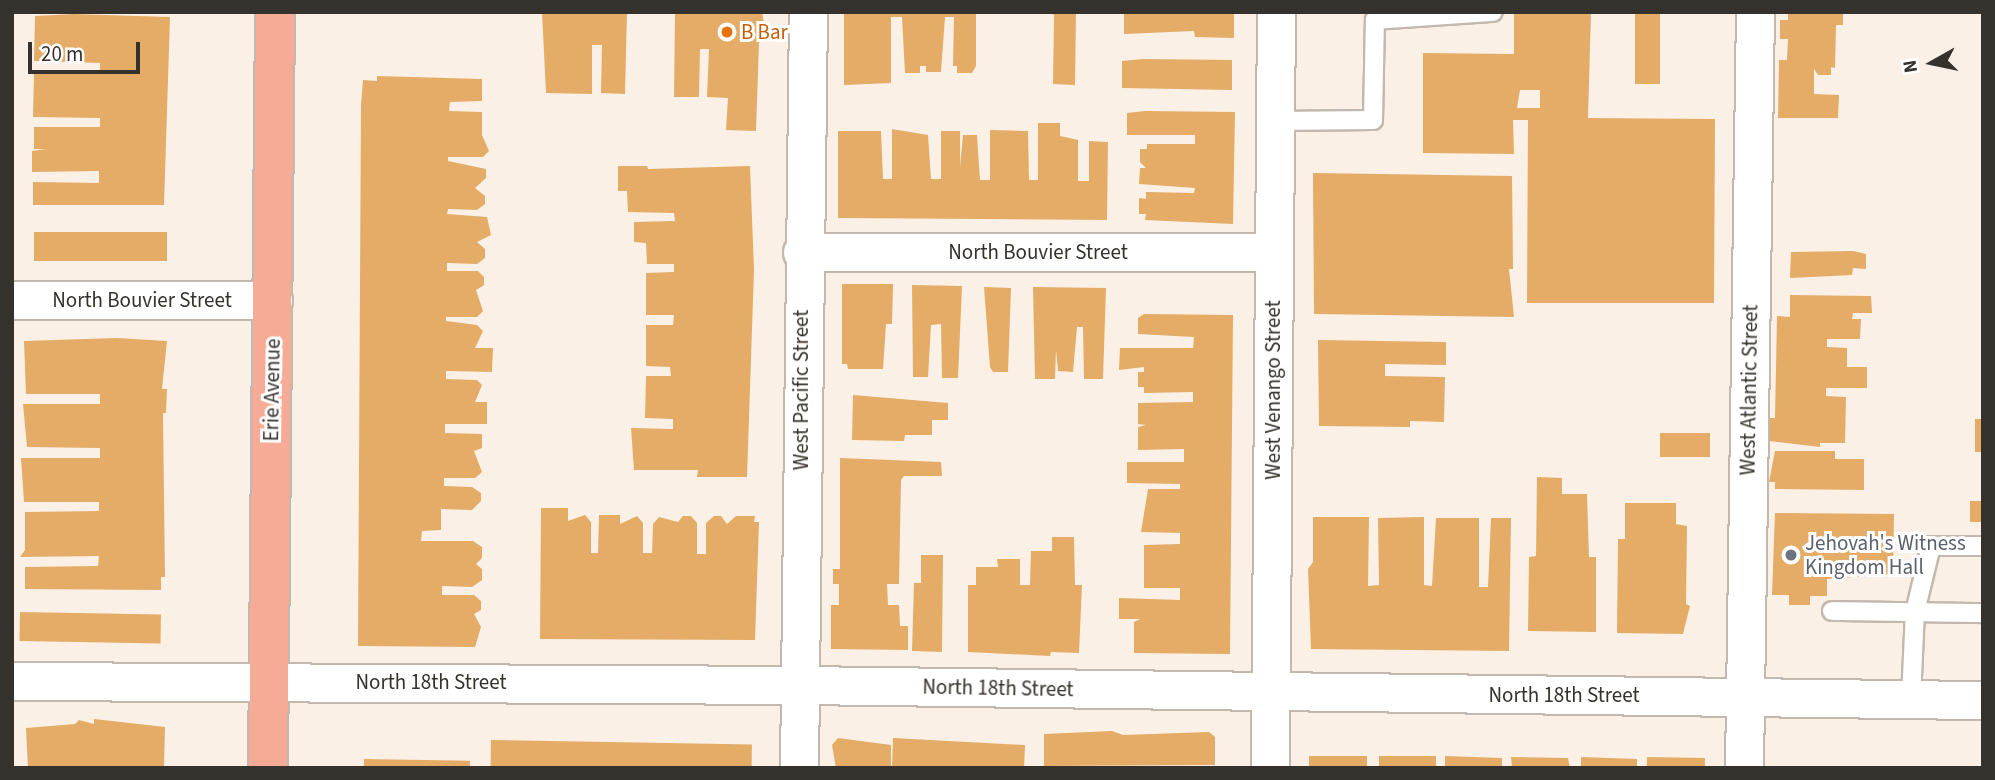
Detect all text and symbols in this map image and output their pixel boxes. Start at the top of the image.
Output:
place label: B Bar [741,19,788,45]
marker: B Bar [719,24,735,40]
scale bar [32,28,144,72]
north arrow [1897,28,1967,98]
text: 20 m [41,39,83,69]
text: N [1896,58,1925,75]
street label: North Bouvier Street [948,239,1128,265]
street label: North Bouvier Street [52,287,232,313]
street label: West Venango Street [1260,300,1286,480]
street label: West Atlantic Street [1735,304,1763,476]
street label: West Pacific Street [788,310,814,470]
street label: Erie Avenue [259,338,285,442]
place label: Jehovah's Witness Kingdom Hall [1805,530,1966,580]
marker: Jehovah's Witness Kingdom Hall [1783,547,1799,563]
street label: North 18th Street [355,669,507,695]
street label: North 18th Street [922,674,1074,702]
street label: North 18th Street [1488,682,1640,708]

